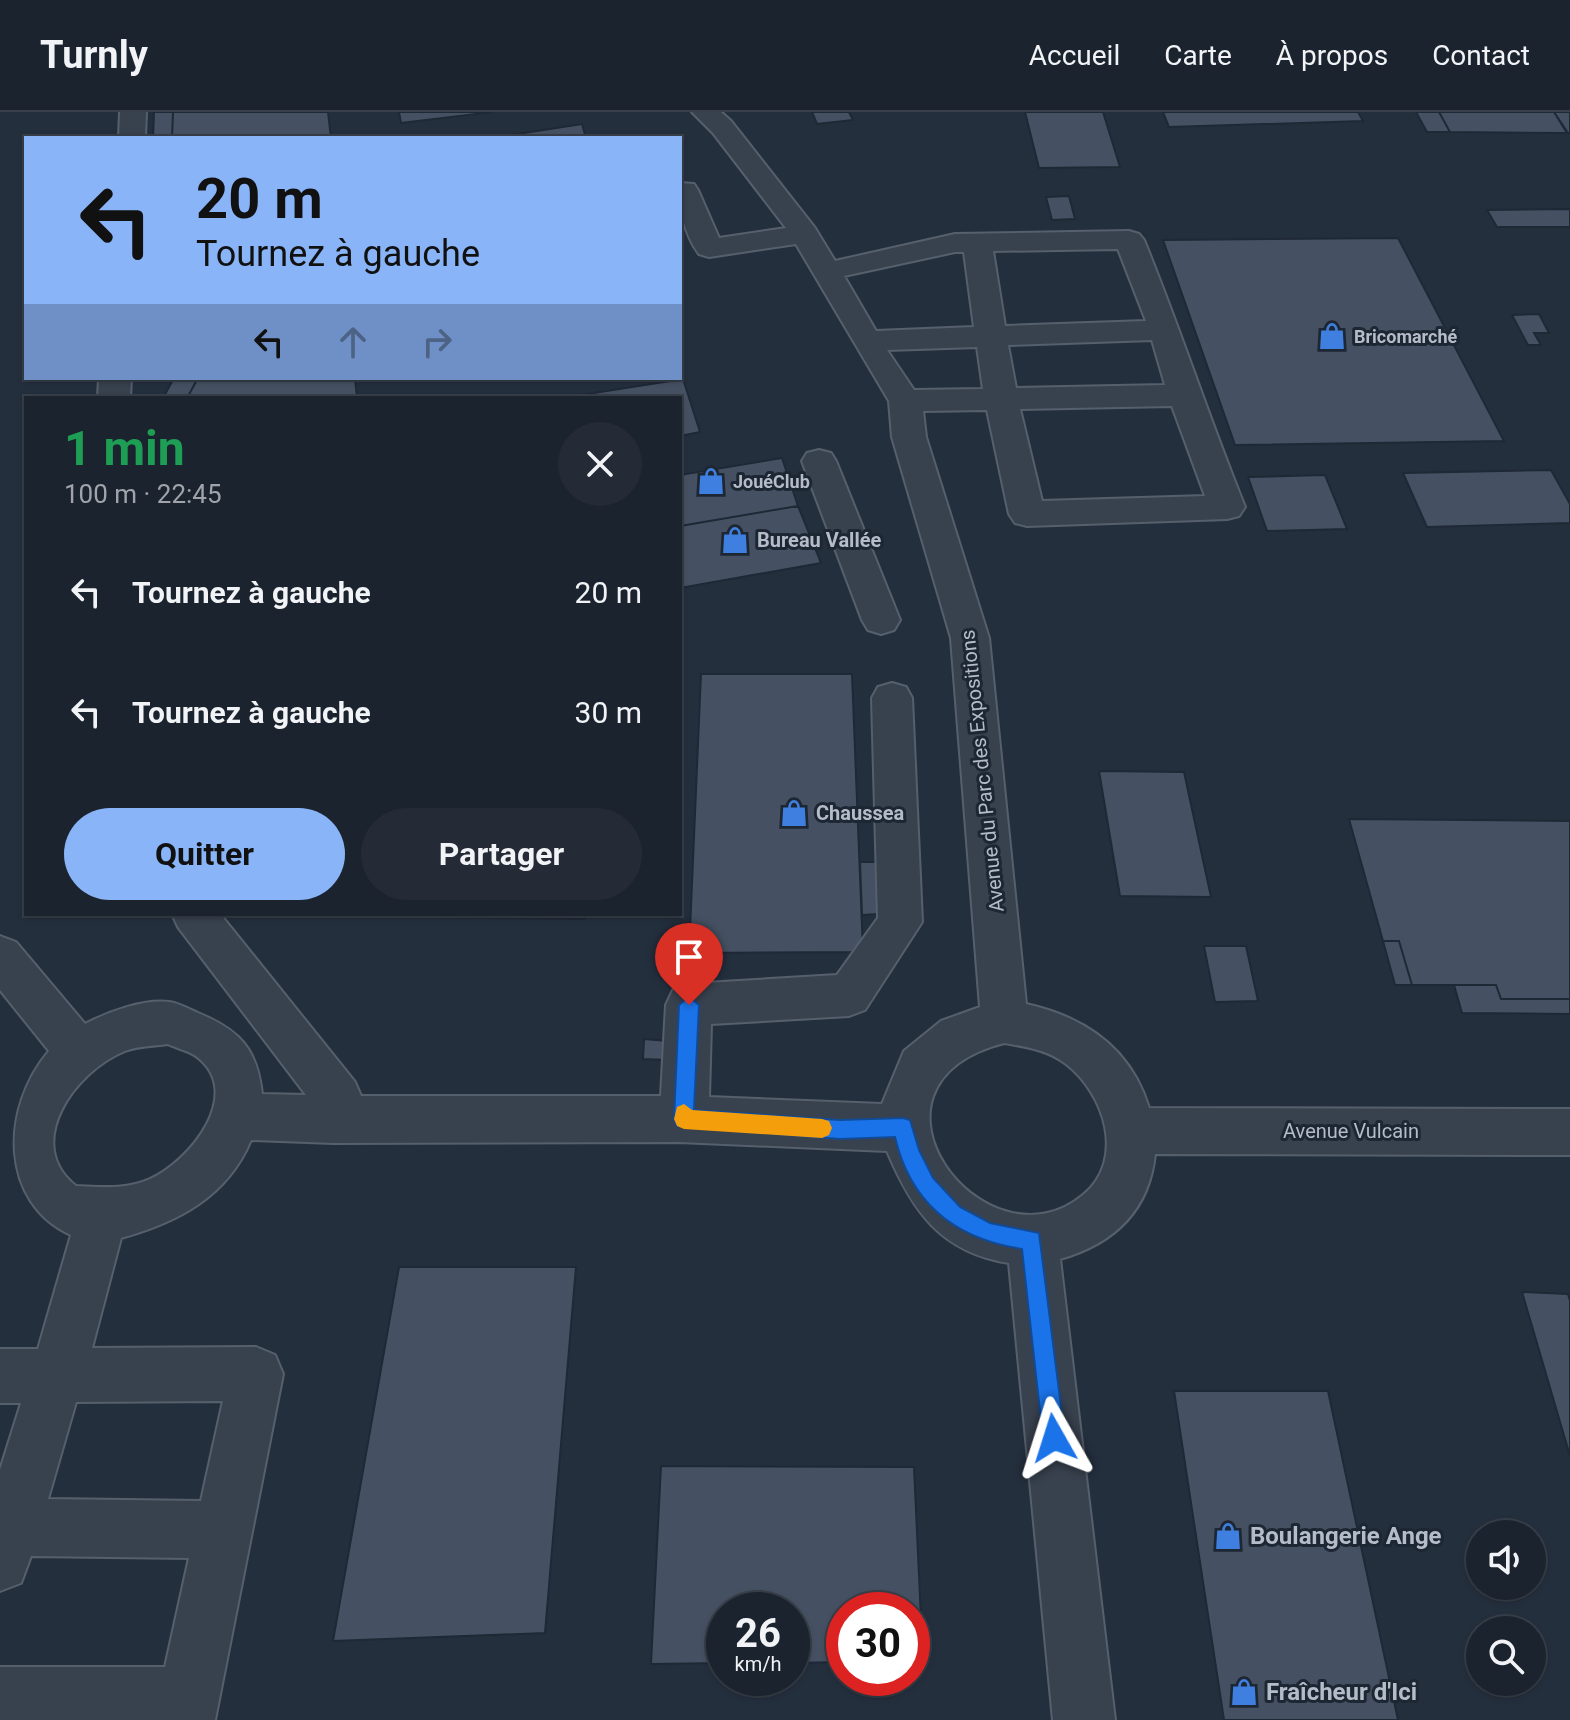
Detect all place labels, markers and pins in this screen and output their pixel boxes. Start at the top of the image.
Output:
shop icon: Bricomarché [1317,321,1347,351]
place label: Bricomarché [1354,326,1457,347]
shop icon: JouéClub [696,466,726,496]
place label: JouéClub [733,471,810,492]
shop icon: Bureau Vallée [720,525,750,555]
place label: Bureau Vallée [757,528,881,552]
shop icon: Chaussea [779,798,809,828]
place label: Chaussea [816,801,905,825]
pin [655,923,723,1005]
shop icon: Boulangerie Ange [1213,1521,1243,1551]
place label: Boulangerie Ange [1250,1522,1442,1550]
shop icon: Fraîcheur d'Ici [1229,1677,1259,1707]
place label: Fraîcheur d'Ici [1266,1678,1417,1706]

